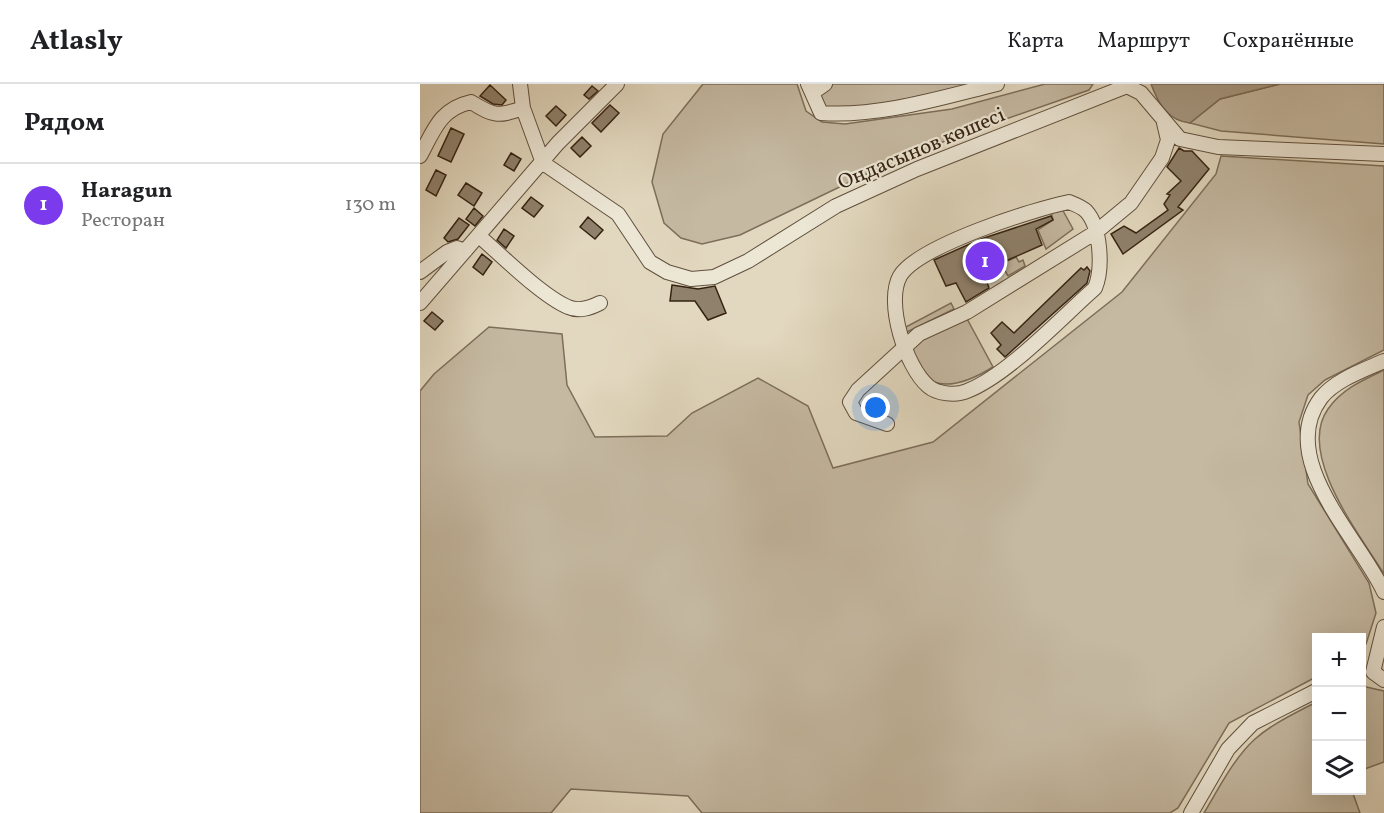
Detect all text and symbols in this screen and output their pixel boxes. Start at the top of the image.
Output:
text: Atlasly [30,22,123,61]
text: Карта [1007,27,1064,56]
text: Маршрут [1097,27,1190,56]
text: Сохранённые [1223,27,1354,56]
street label: Оңдасынов көшесі [833,101,1010,198]
text: Рядом [24,105,104,141]
text: Haragun [81,176,173,207]
text: 1 [39,191,48,219]
text: 130 m [345,191,396,219]
text: Ресторан [81,207,165,235]
pin: 1 [966,238,1004,284]
your location [861,393,890,422]
map controls [1312,633,1366,795]
button: + [1312,633,1366,687]
button: − [1312,687,1366,741]
button: layers [1312,741,1366,795]

